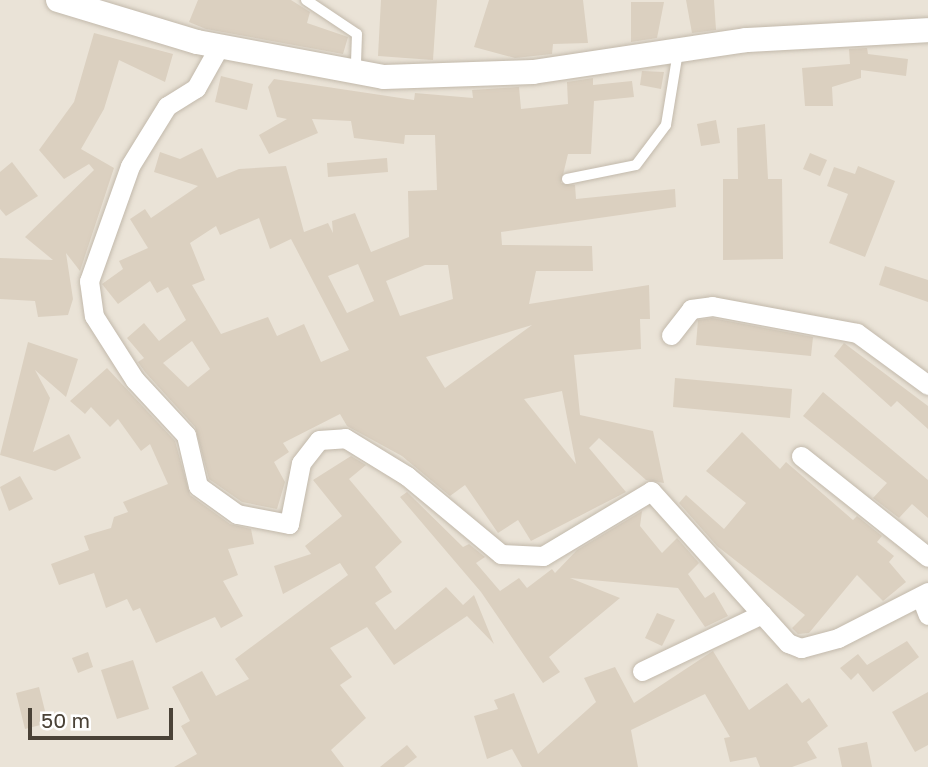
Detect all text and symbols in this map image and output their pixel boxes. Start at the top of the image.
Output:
scale bar [32,694,177,738]
text: 50 m [41,707,90,733]

